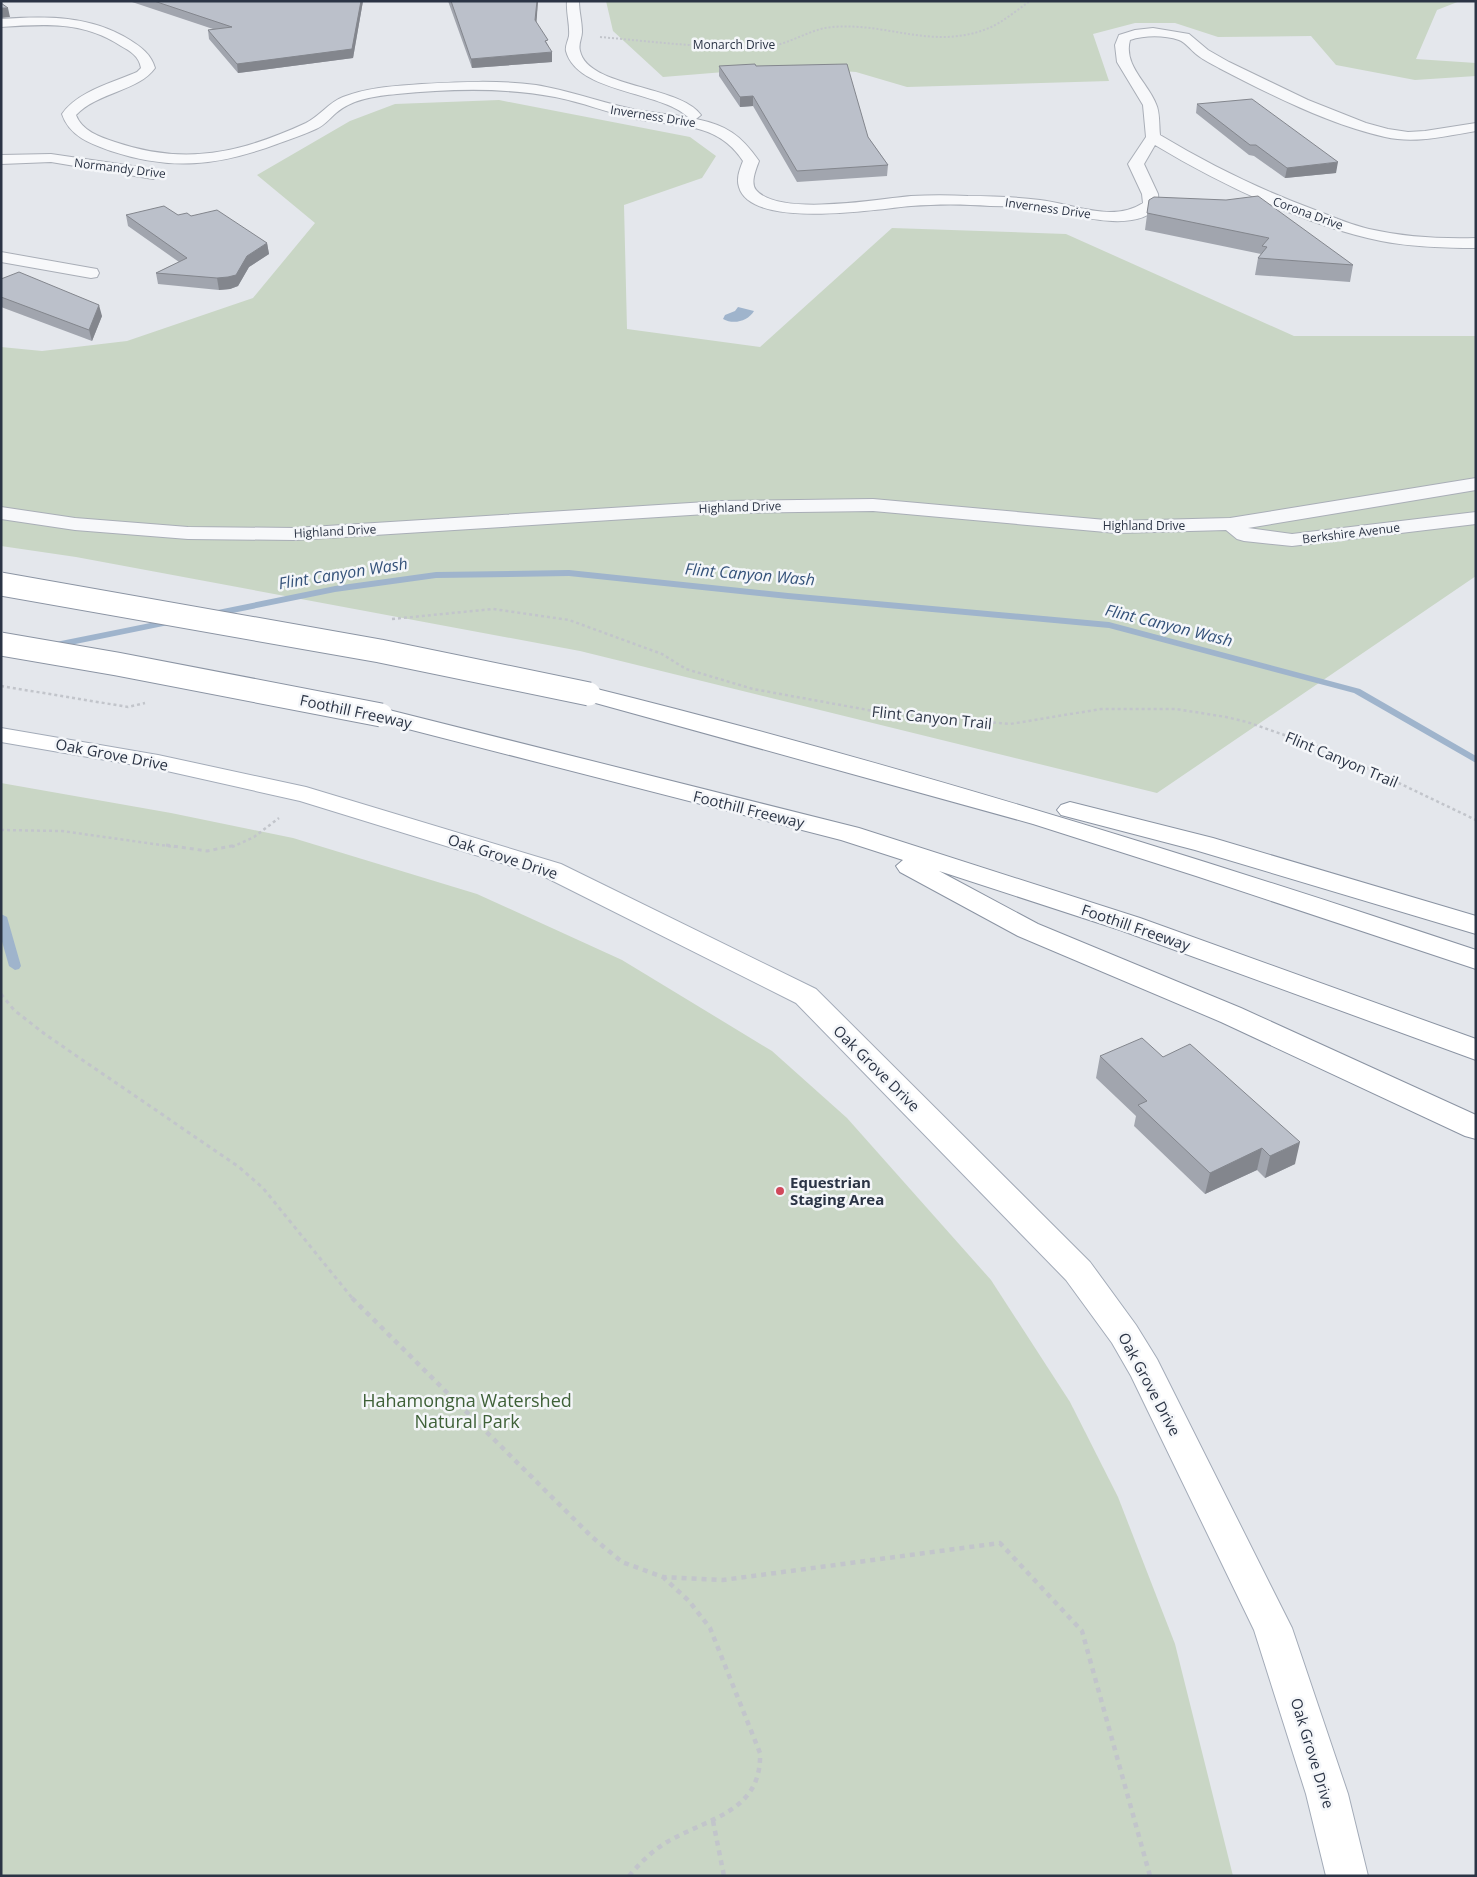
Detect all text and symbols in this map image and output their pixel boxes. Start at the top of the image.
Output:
street label: Monarch Drive [693,36,776,53]
street label: Inverness Drive [609,101,697,131]
street label: Normandy Drive [73,154,167,182]
street label: Corona Drive [1271,192,1346,234]
street label: Inverness Drive [1004,194,1092,222]
street label: Highland Drive [698,497,782,517]
street label: Highland Drive [1103,517,1186,534]
street label: Berkshire Avenue [1301,519,1401,547]
street label: Highland Drive [293,520,377,542]
water label: Flint Canyon Wash [277,552,409,594]
water label: Flint Canyon Wash [684,557,816,591]
water label: Flint Canyon Wash [1103,599,1235,651]
street label: Foothill Freeway [298,689,414,733]
street label: Flint Canyon Trail [871,701,993,733]
street label: Flint Canyon Trail [1283,726,1401,792]
street label: Oak Grove Drive [54,733,170,775]
street label: Foothill Freeway [691,786,807,833]
street label: Oak Grove Drive [446,829,560,883]
street label: Foothill Freeway [1079,899,1193,955]
street label: Oak Grove Drive [829,1020,925,1116]
place label: Equestrian Staging Area [790,1172,884,1209]
marker: Equestrian Staging Area [774,1185,786,1197]
street label: Oak Grove Drive [1114,1329,1186,1439]
park label: Hahamongna Watershed Natural Park [362,1388,572,1433]
street label: Oak Grove Drive [1287,1695,1339,1811]

